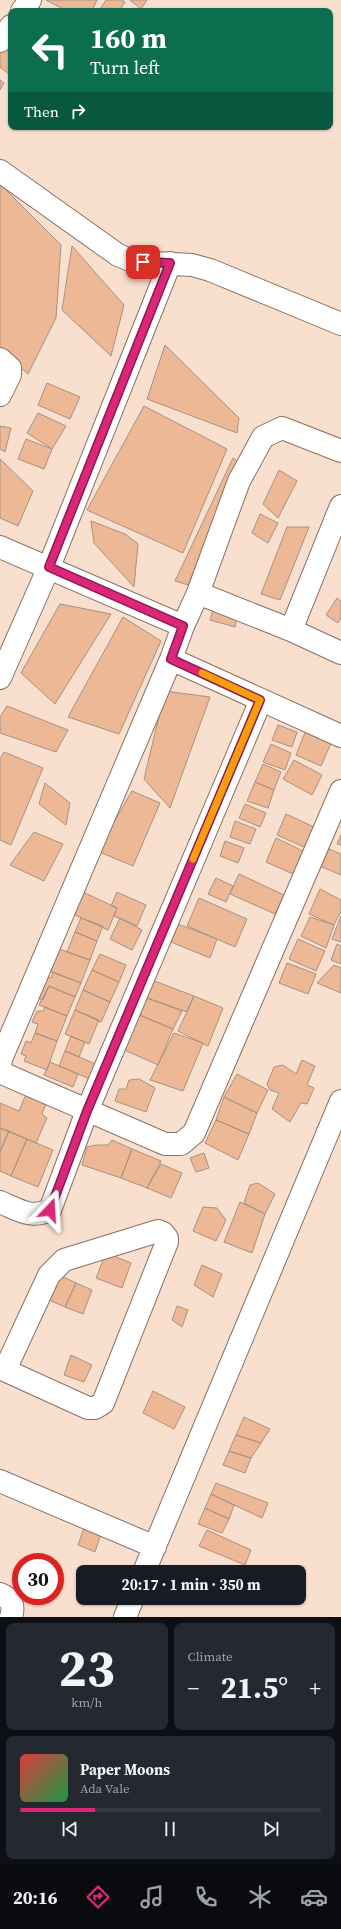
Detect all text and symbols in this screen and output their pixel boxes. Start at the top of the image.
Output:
text: 160 m [90,19,167,57]
icon: left [24,24,76,76]
text: Turn left [90,55,160,80]
icon: right [67,100,89,122]
text: Then [24,101,59,122]
pin [126,245,160,279]
icon: arrive [132,251,154,273]
position arrow [29,1189,71,1231]
speed limit sign: 30 [12,1553,64,1605]
text: 20:17 · 1 min · 350 m [122,1574,261,1595]
text: 23 [59,1632,115,1703]
text: Climate [188,1648,233,1665]
text: 21.5° [220,1667,288,1708]
text: − [188,1673,199,1703]
text: + [309,1673,321,1703]
text: km/h [71,1694,102,1711]
text: Paper Moons [80,1759,170,1780]
text: Ada Vale [80,1780,130,1797]
icon: previous [59,1818,81,1840]
icon: pause [159,1818,181,1840]
icon: next [260,1818,282,1840]
icon: directions [84,1883,112,1911]
icon: music [138,1883,166,1911]
icon: phone [192,1883,220,1911]
icon: climate [246,1883,274,1911]
icon: car [300,1883,328,1911]
text: 20:16 [13,1885,57,1910]

